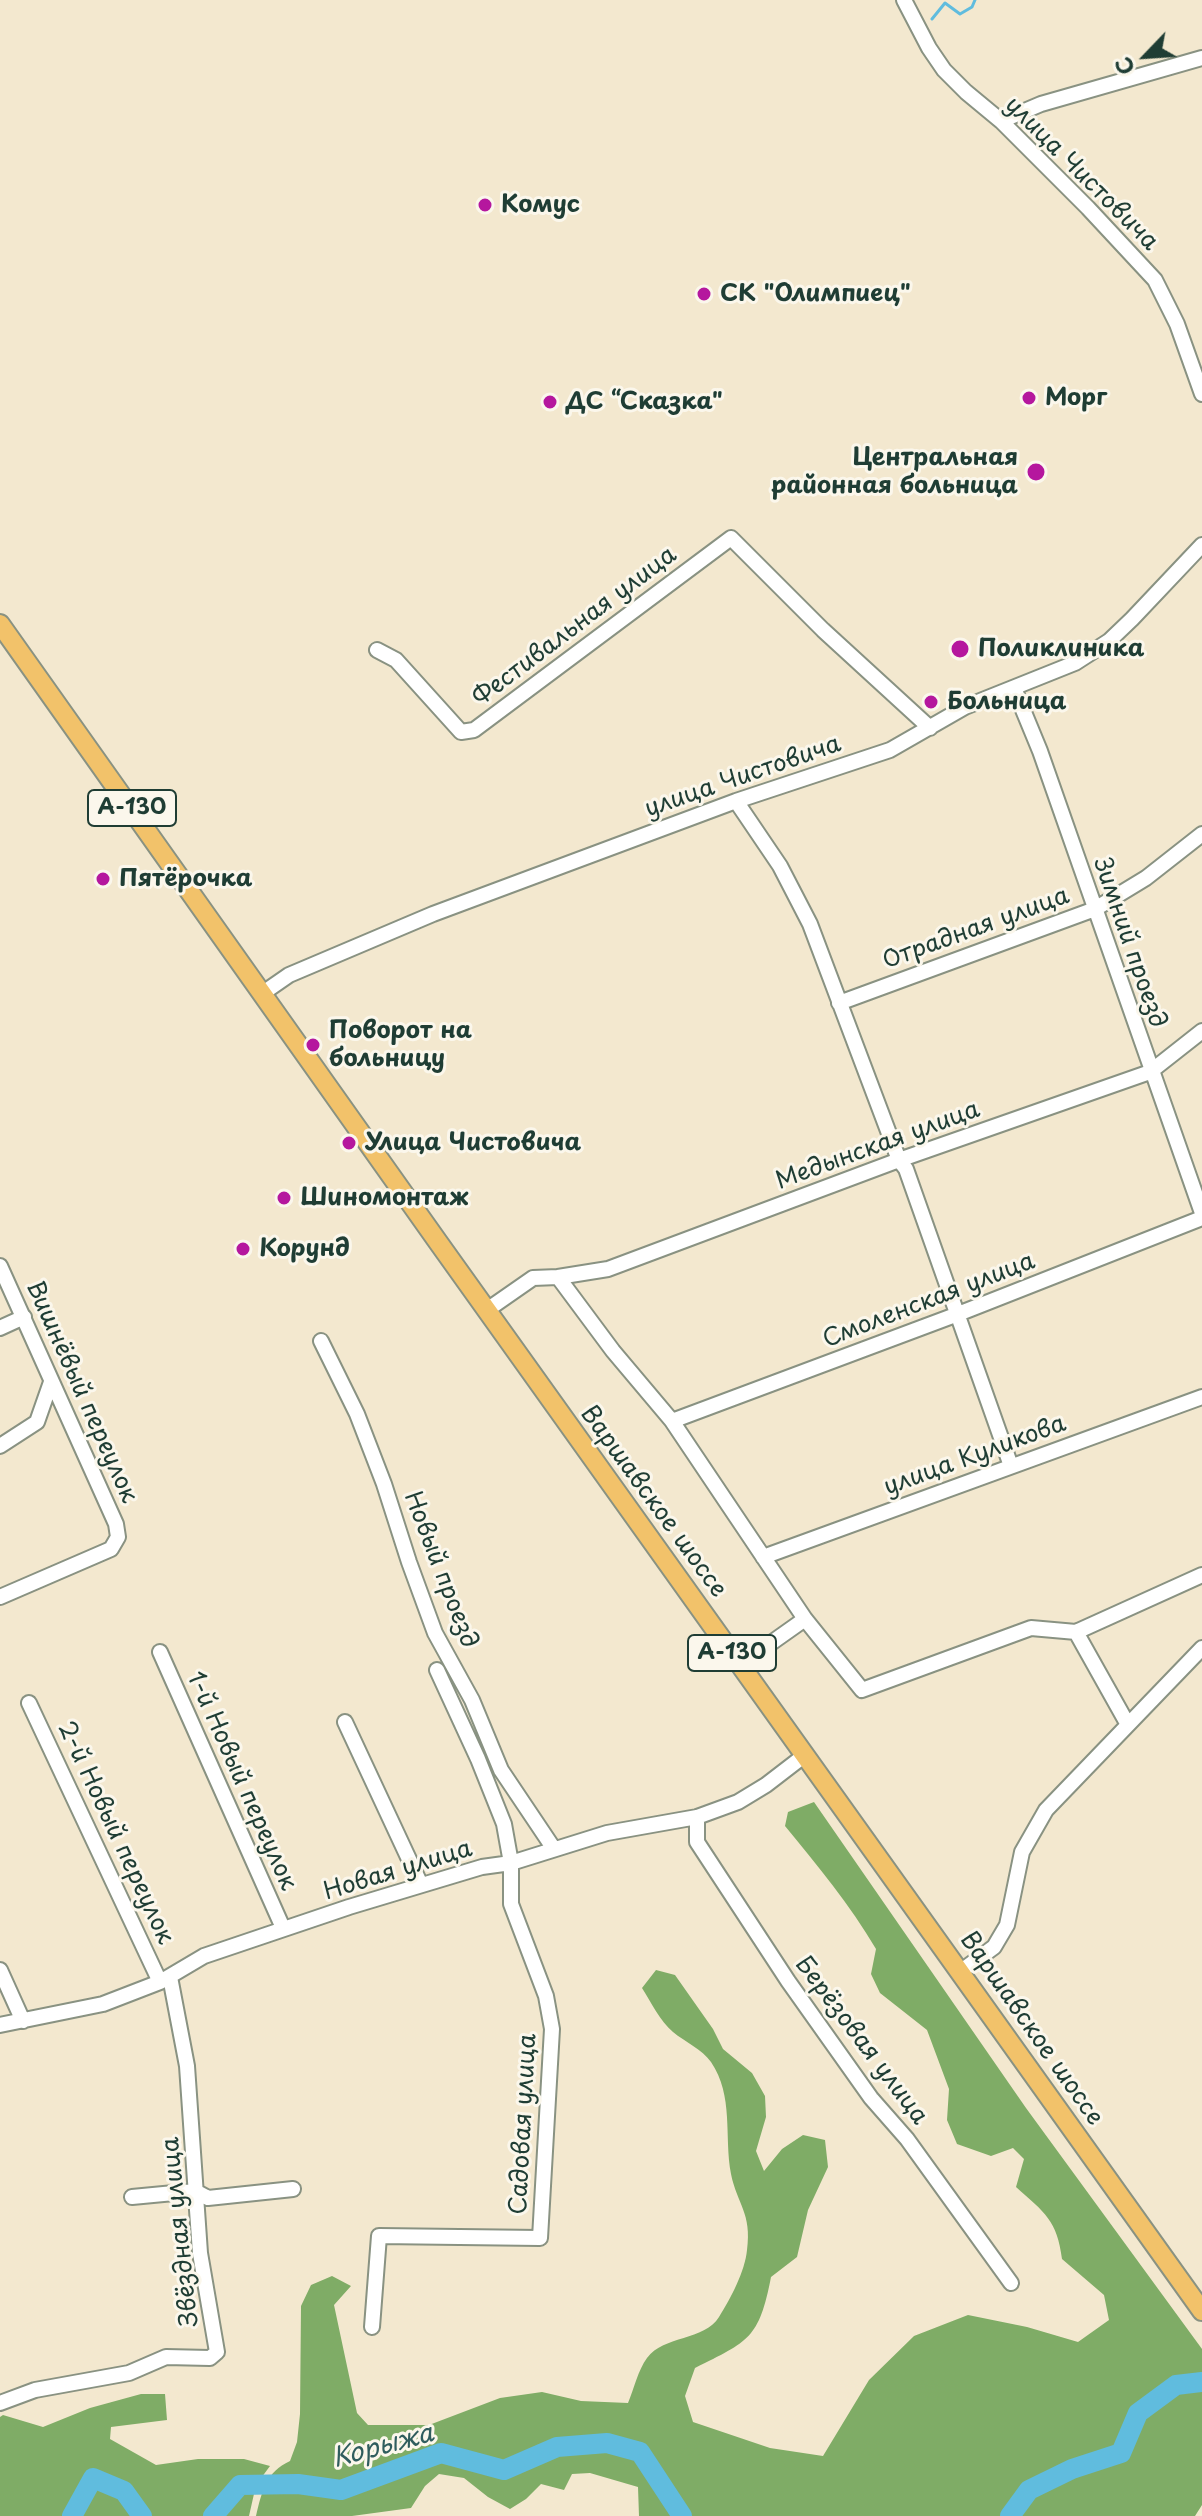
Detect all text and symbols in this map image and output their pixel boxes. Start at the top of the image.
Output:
north arrow [1106,16,1186,96]
text: С [1105,52,1142,81]
street label: улица Чистовича [998,91,1164,257]
place label: Комус [501,191,580,219]
marker: Комус [476,196,494,214]
place label: СК "Олимпиец" [720,280,911,308]
marker: СК "Олимпиец" [695,285,713,303]
place label: Морг [1045,384,1107,412]
place label: ДС “Сказка" [566,388,723,416]
marker: Морг [1020,389,1038,407]
marker: ДС “Сказка" [541,393,559,411]
place label: Центральная районная больница [771,444,1018,500]
marker: Центральная районная больница [1025,461,1047,483]
street label: Фестивальная улица [467,541,683,713]
place label: Поликлиника [978,635,1144,663]
marker: Поликлиника [949,638,971,660]
place label: Больница [947,688,1066,716]
marker: Больница [922,693,940,711]
street label: улица Чистовича [641,730,845,824]
road number: А-130 [88,790,176,826]
street label: Зимний проезд [1086,854,1172,1032]
place label: Пятёрочка [119,865,252,893]
marker: Пятёрочка [94,870,112,888]
street label: Отрадная улица [879,882,1073,976]
place label: Поворот на больницу [329,1017,472,1073]
marker: Поворот на больницу [304,1036,322,1054]
street label: Медынская улица [772,1096,984,1196]
place label: Улица Чистовича [365,1129,581,1157]
marker: Улица Чистовича [340,1134,358,1152]
place label: Шиномонтаж [300,1184,468,1212]
marker: Шиномонтаж [275,1189,293,1207]
place label: Корунд [259,1235,350,1263]
marker: Корунд [234,1240,252,1258]
street label: Смоленская улица [819,1247,1039,1355]
street label: Вишнёвый переулок [19,1277,143,1507]
street label: Варшавское шоссе [574,1401,732,1603]
street label: улица Куликова [880,1410,1070,1502]
street label: Новый проезд [397,1488,483,1652]
road number: А-130 [688,1635,776,1671]
street label: 1-й Новый переулок [180,1667,302,1895]
street label: 2-й Новый переулок [51,1717,179,1949]
street label: Новая улица [320,1835,476,1907]
street label: Варшавское шоссе [953,1927,1109,2131]
street label: Берёзовая улица [789,1951,933,2131]
street label: Садовая улица [505,2033,543,2215]
street label: Звёздная улица [157,2136,205,2328]
water label: Корыжа [329,2419,437,2475]

